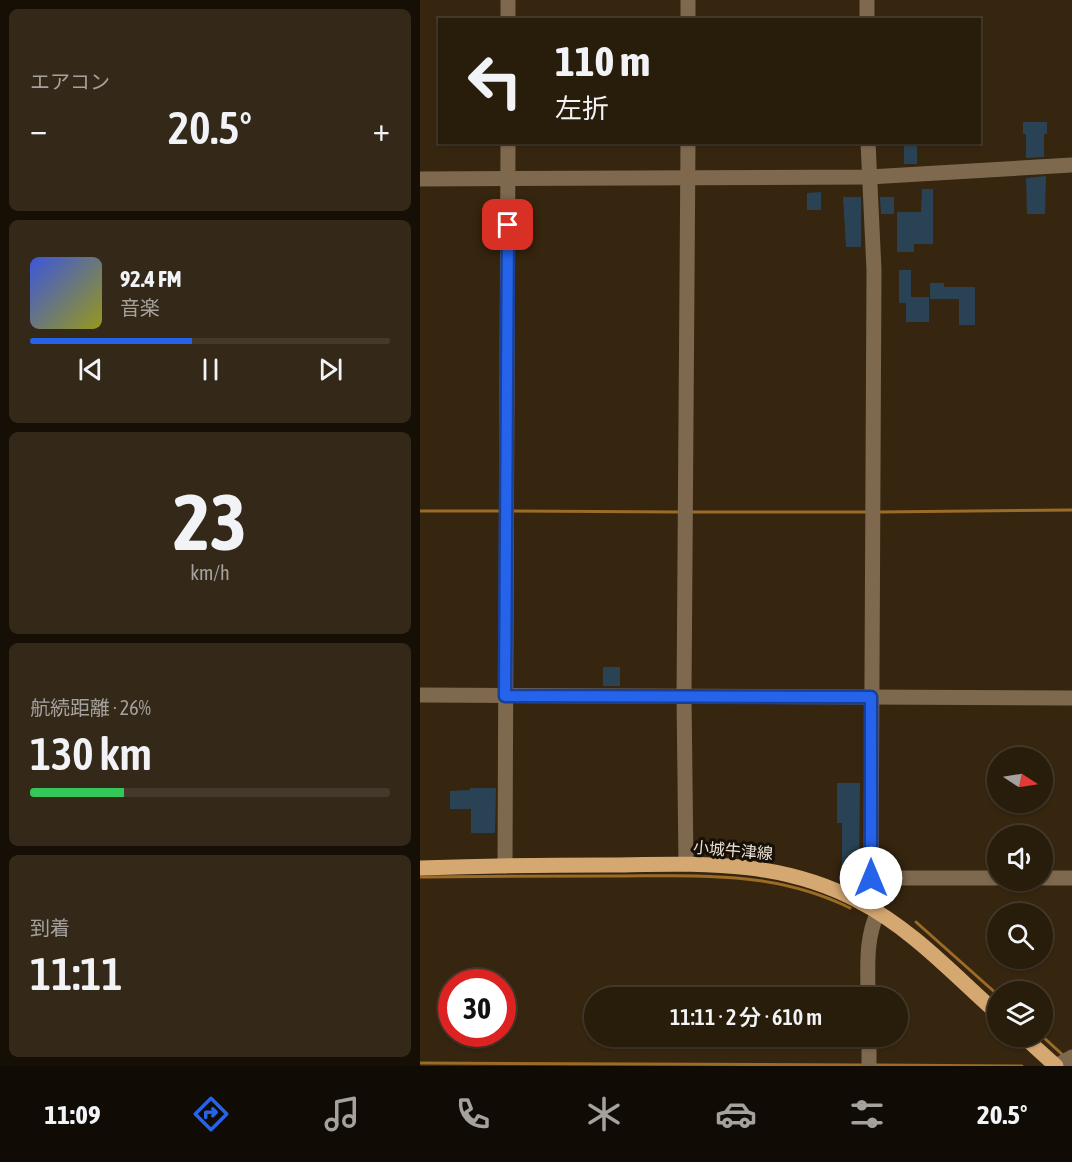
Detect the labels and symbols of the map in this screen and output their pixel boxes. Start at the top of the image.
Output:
pin [482,199,533,250]
north arrow [987,747,1053,813]
street label: 小城牛津線 [692,838,774,862]
position arrow [839,846,903,910]
speed limit sign: 30 [438,969,516,1047]

